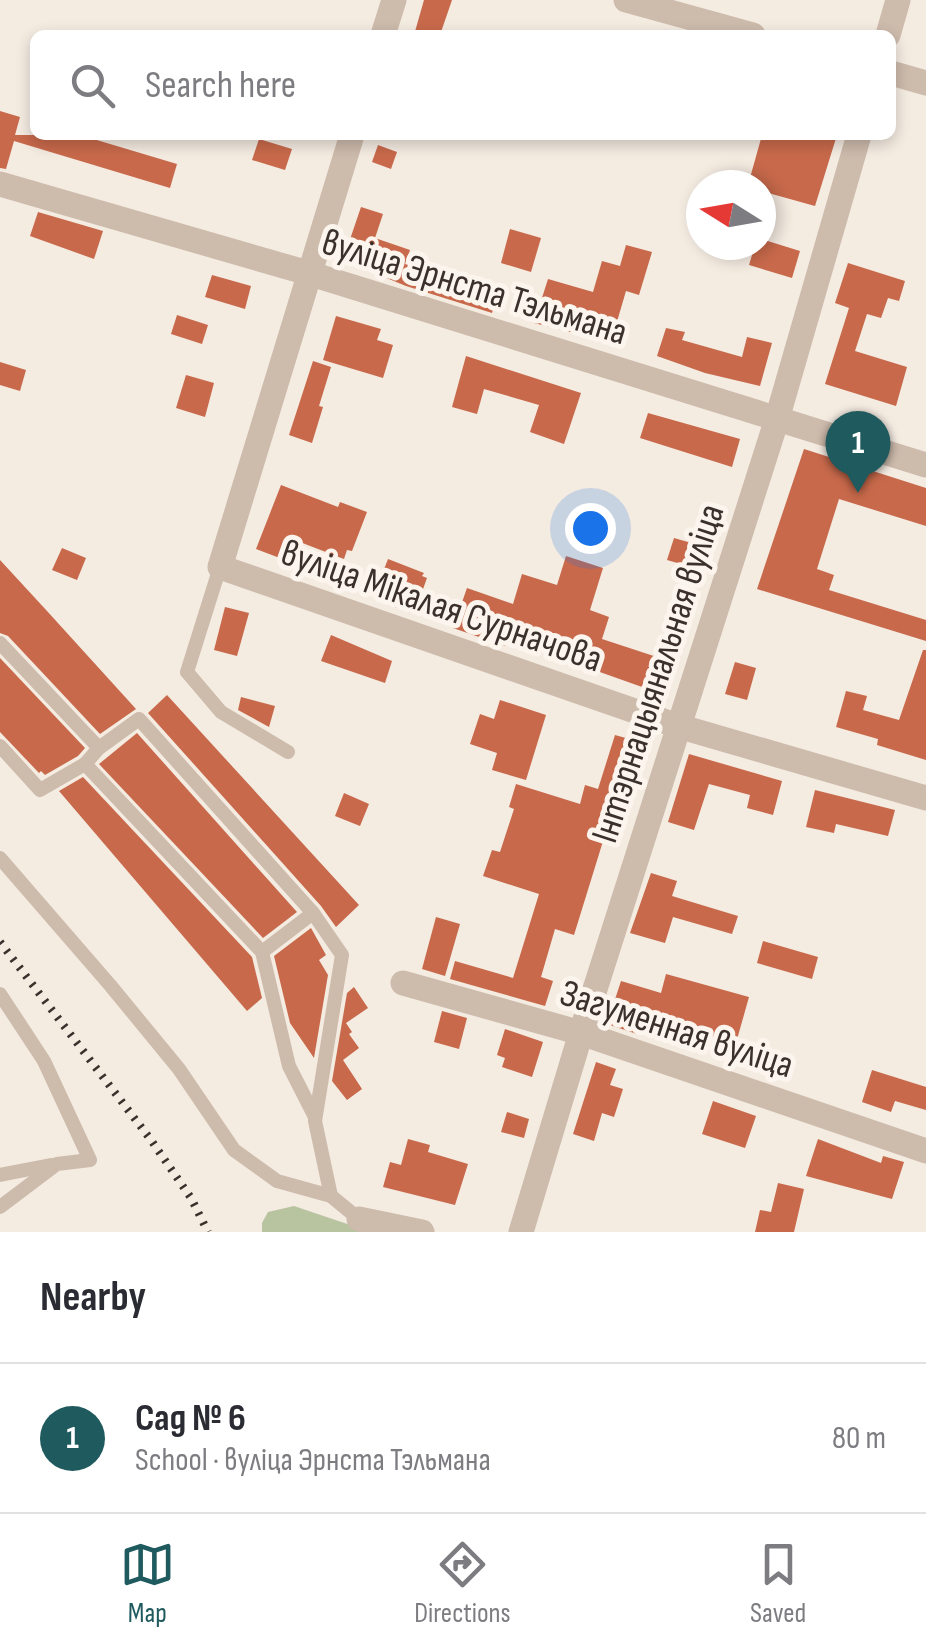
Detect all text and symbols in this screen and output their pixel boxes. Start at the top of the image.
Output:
search box [30,30,896,140]
icon: search [65,58,120,113]
text: Search here [145,63,296,108]
north arrow [686,170,776,260]
street label: вуліца Эрнста Тэльмана [317,220,632,355]
pin: 1 [826,410,890,493]
street label: Інтэрнацыянальная вуліца [582,499,734,848]
your location [565,503,616,554]
street label: вуліца Мікалая Сурначова [275,530,608,682]
street label: Загуменная вуліца [554,971,799,1088]
text: Nearby [40,1272,146,1323]
text: Сад № 6 [135,1396,246,1441]
text: 1 [66,1419,79,1458]
text: 80 m [832,1419,886,1458]
text: School · вуліца Эрнста Тэльмана [135,1441,491,1480]
tab: Map [120,1537,175,1630]
tab: Directions [414,1537,511,1630]
tab: Saved [750,1537,806,1630]

